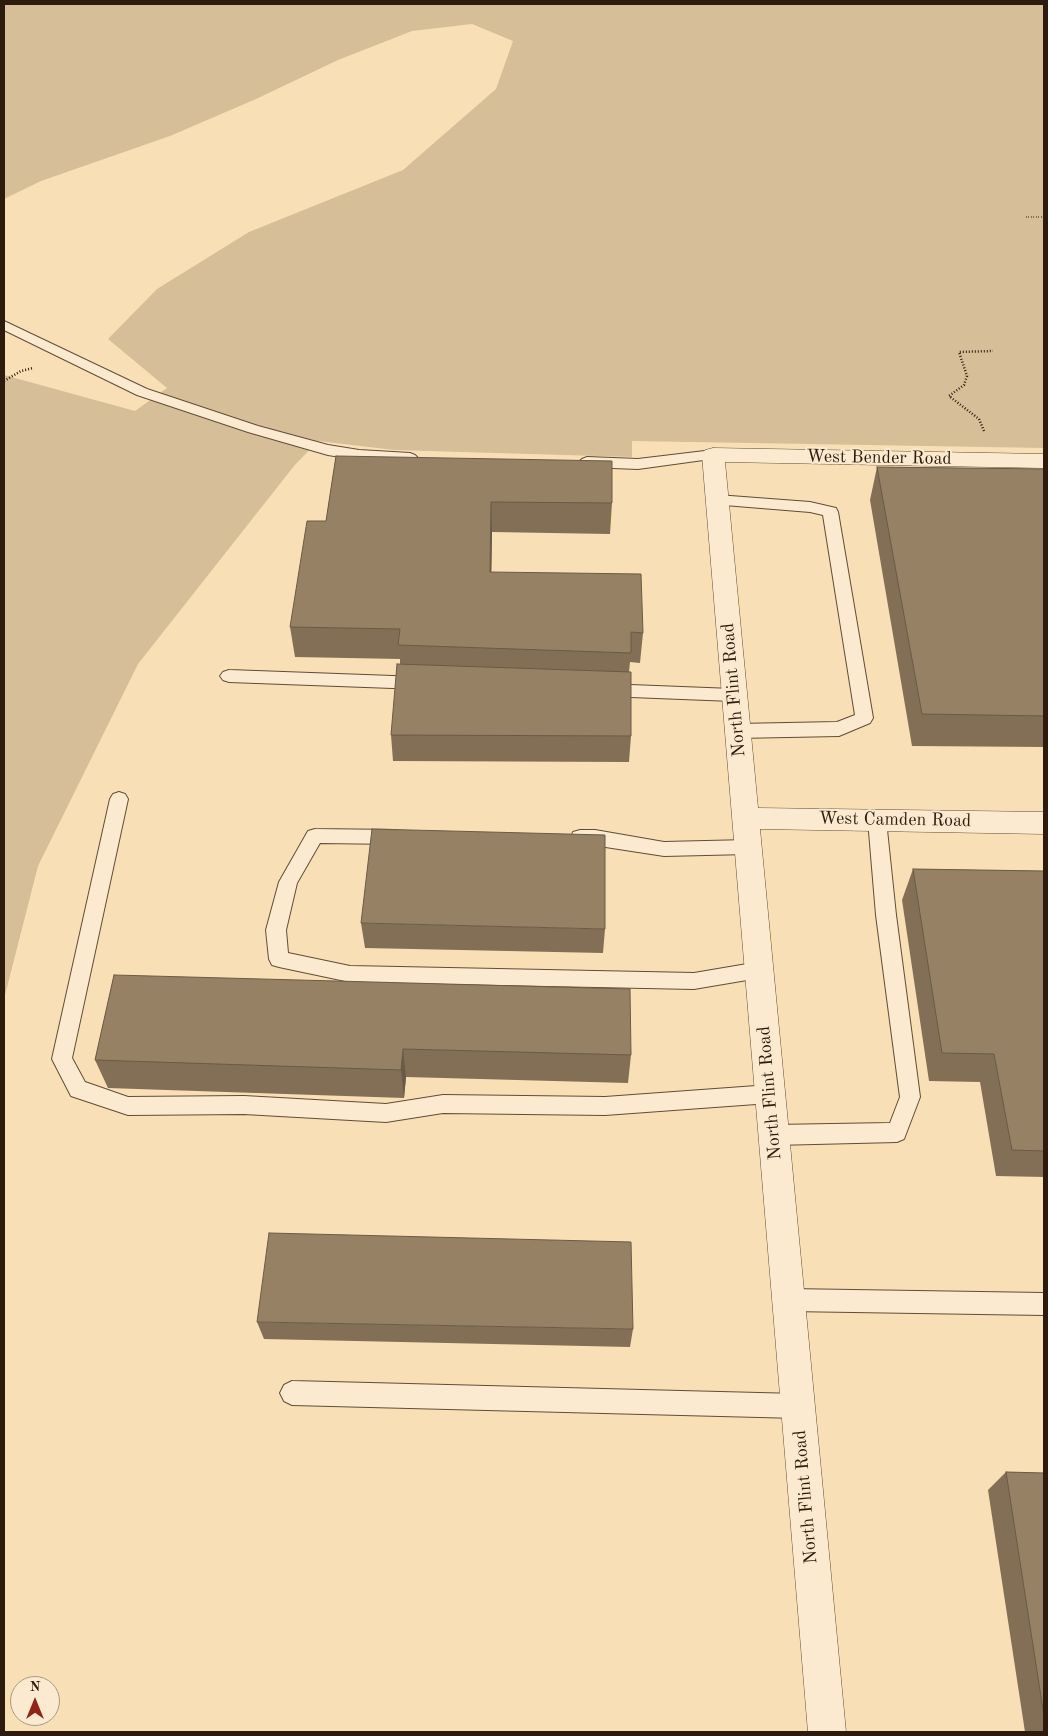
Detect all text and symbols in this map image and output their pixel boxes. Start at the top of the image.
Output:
street label: West Bender Road [806,446,952,470]
street label: North Flint Road [717,622,751,758]
street label: West Camden Road [818,808,972,832]
street label: North Flint Road [753,1025,787,1161]
street label: North Flint Road [789,1429,823,1565]
north arrow [10,1676,60,1726]
text: N [30,1680,40,1694]

